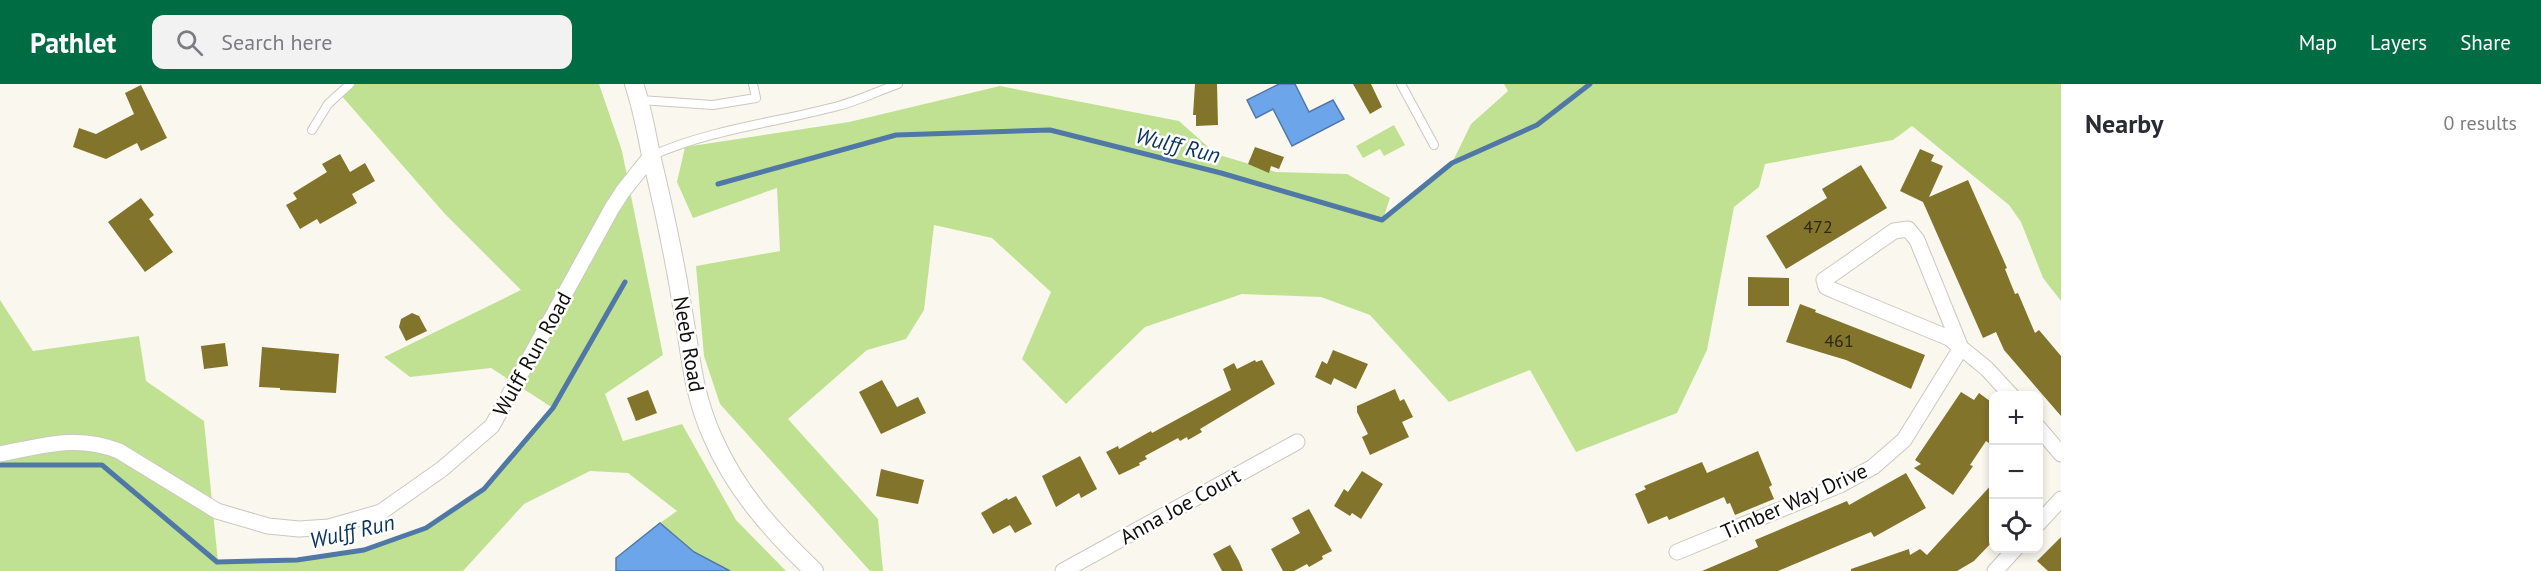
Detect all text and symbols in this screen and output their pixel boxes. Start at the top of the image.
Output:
search box [152,15,572,69]
text: Pathlet [30,24,116,61]
icon: search [173,26,206,59]
text: Search here [221,28,332,56]
text: Map [2299,29,2337,56]
text: Layers [2370,29,2427,56]
text: Share [2460,29,2511,56]
text: Nearby [2085,107,2163,140]
text: 0 results [2444,110,2517,136]
water label: Wulff Run [1133,121,1223,169]
house number: 472 [1803,215,1833,238]
street label: Wulff Run Road [487,287,577,421]
street label: Neeb Road [667,294,711,394]
house number: 461 [1824,329,1854,352]
map controls [1989,391,2043,553]
button: + [1989,391,2043,445]
button: − [1989,445,2043,499]
street label: Timber Way Drive [1717,457,1871,545]
street label: Anna Joe Court [1115,462,1245,550]
button: locate [1989,499,2043,553]
water label: Wulff Run [307,508,397,554]

